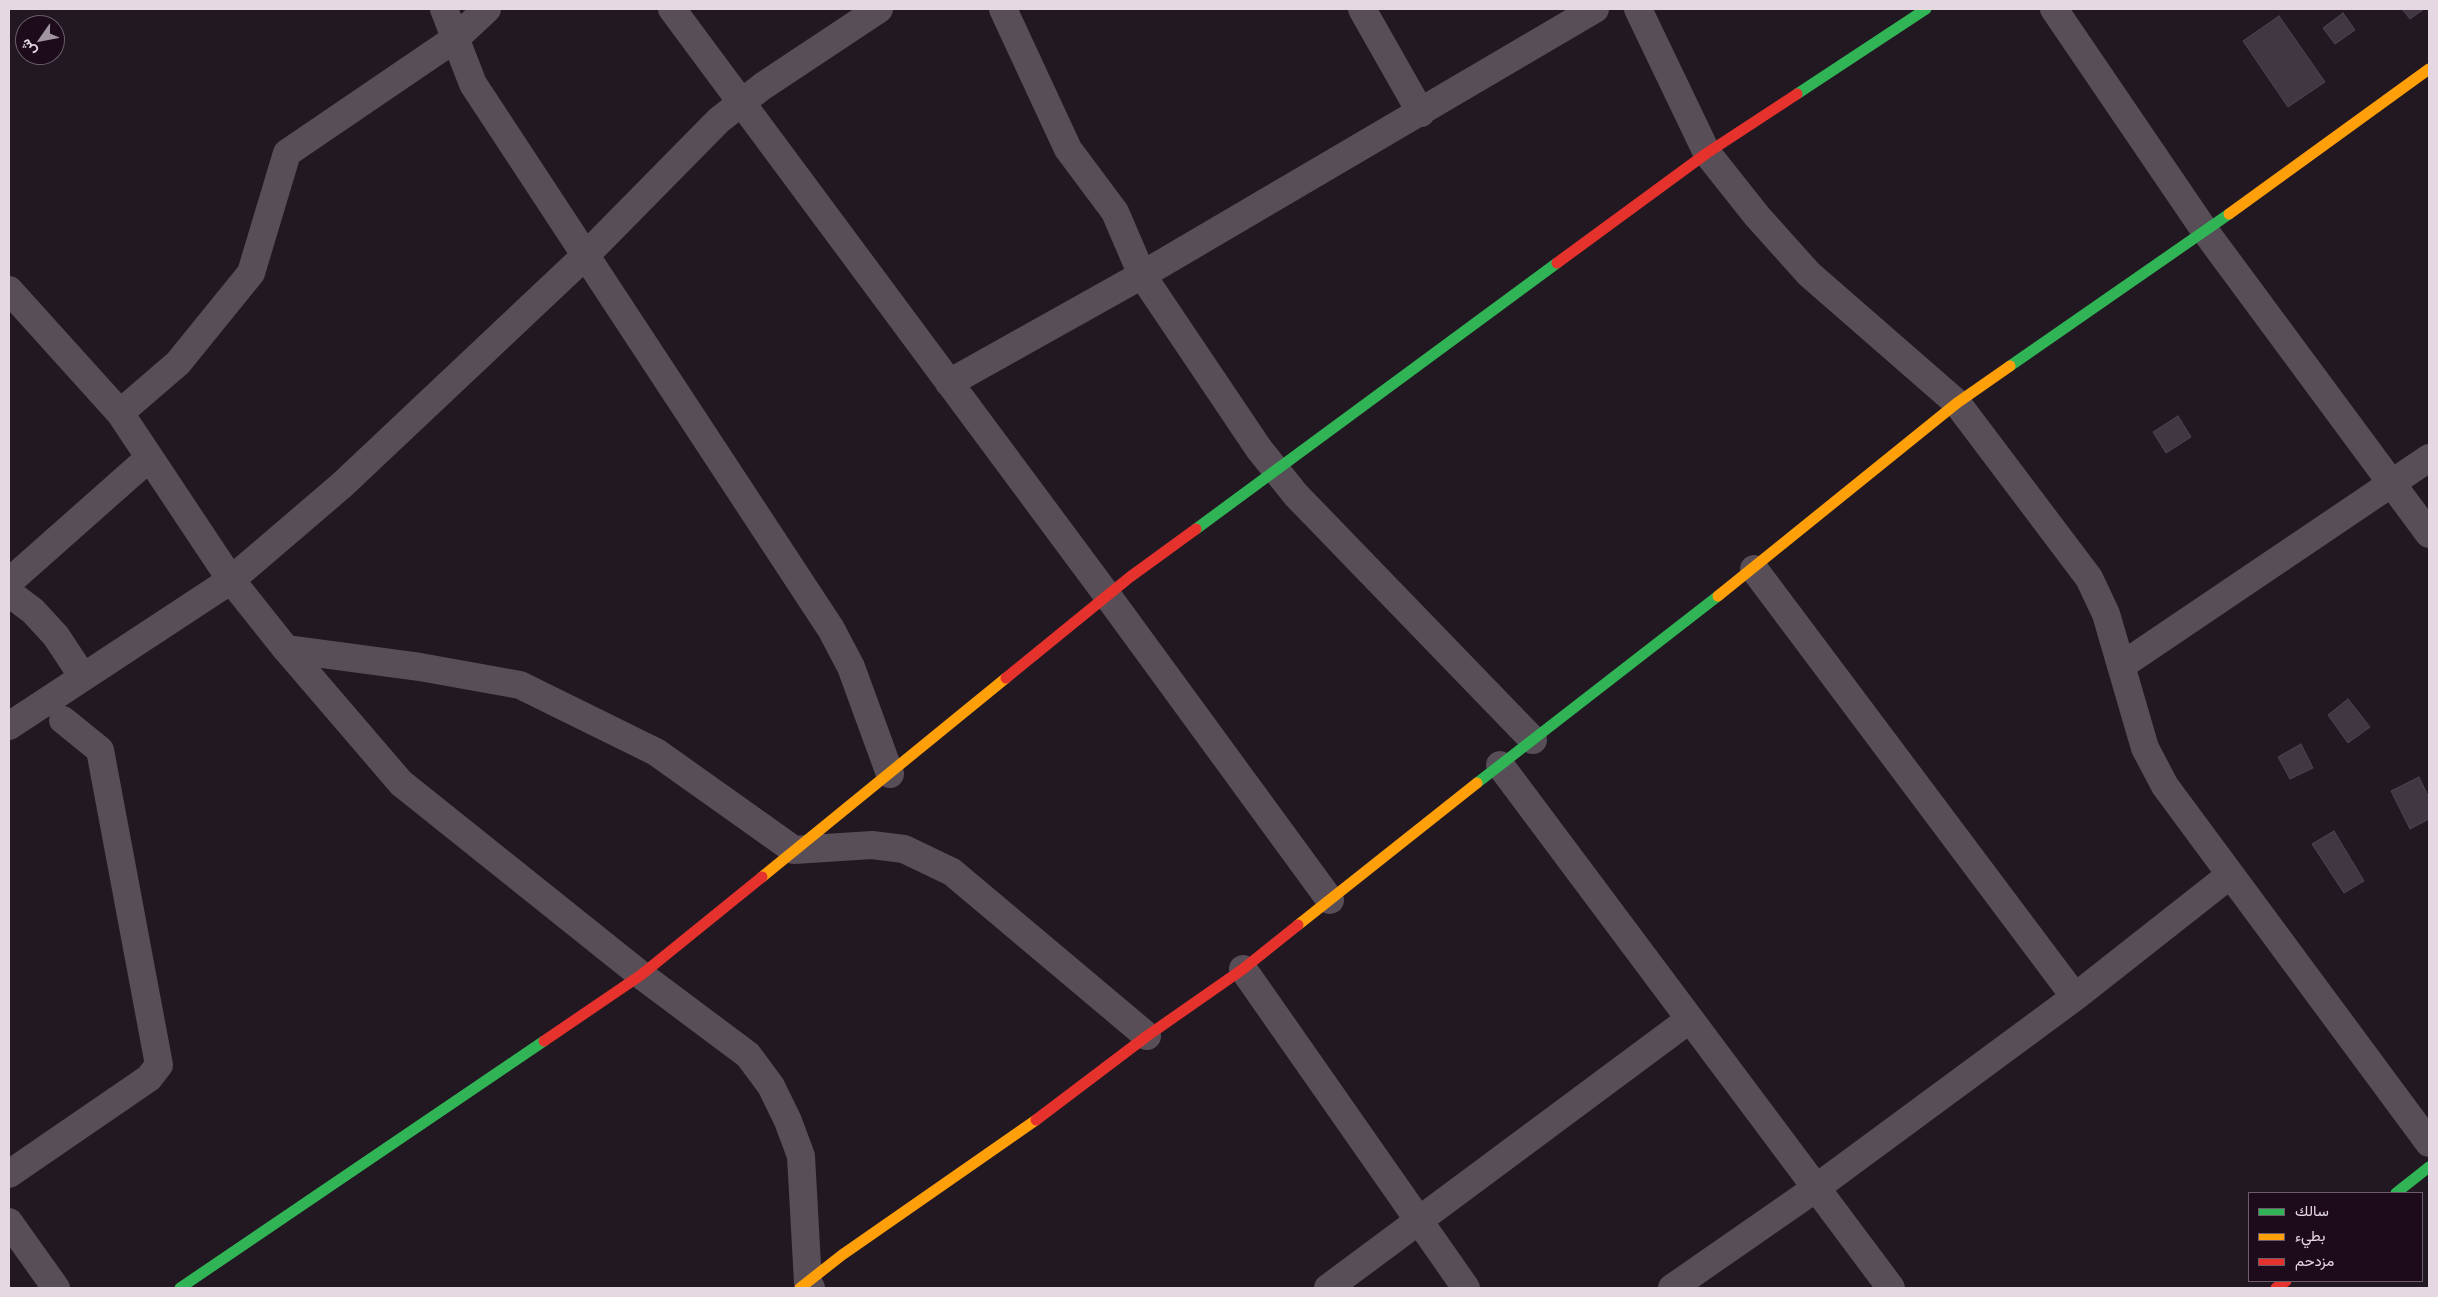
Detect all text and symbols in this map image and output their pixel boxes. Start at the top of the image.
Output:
north arrow [15,15,65,65]
text: ش [14,35,41,61]
legend [2248,1192,2423,1282]
text: سالك [2295,1199,2329,1222]
text: بطيء [2295,1224,2325,1247]
text: مزدحم [2295,1249,2334,1272]

